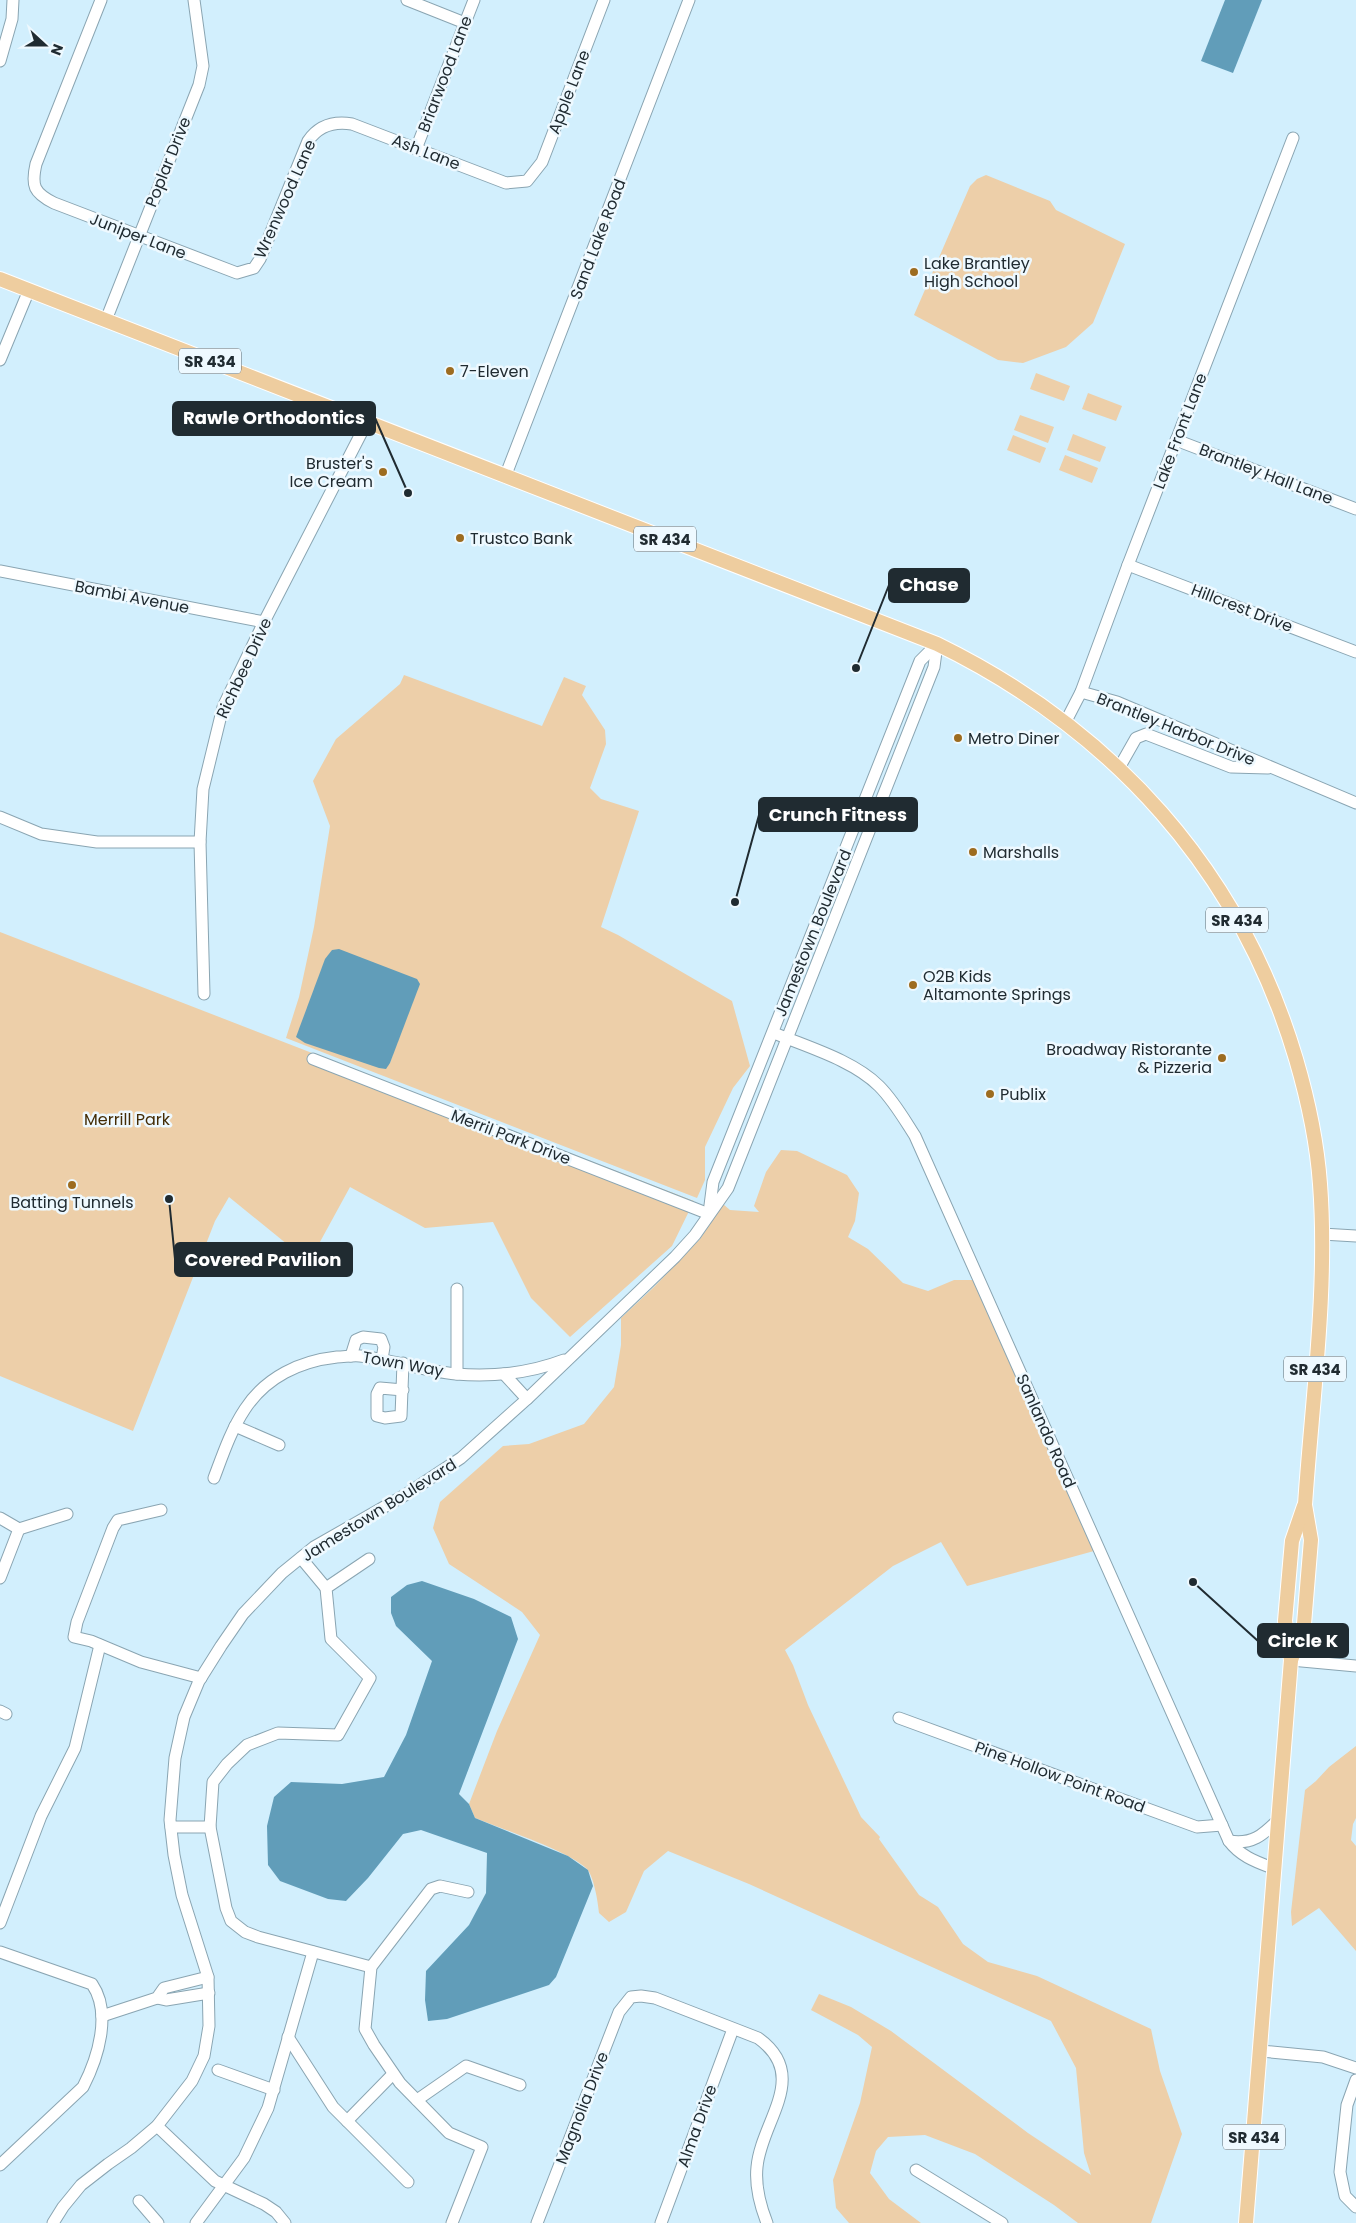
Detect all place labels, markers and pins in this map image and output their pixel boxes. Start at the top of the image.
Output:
place label: Lake Brantley High School [924,252,1030,293]
marker: Lake Brantley High School [908,266,920,278]
place label: 7-Eleven [460,360,529,383]
marker: 7-Eleven [444,365,456,377]
callout: Rawle Orthodontics [173,402,375,435]
place label: Bruster's Ice Cream [290,452,373,493]
marker: Bruster's Ice Cream [377,466,389,478]
place label: Trustco Bank [470,527,573,550]
marker: Trustco Bank [454,532,466,544]
callout: Chase [889,569,969,602]
place label: Metro Diner [968,727,1059,750]
marker: Metro Diner [952,732,964,744]
callout: Crunch Fitness [759,798,917,831]
place label: Marshalls [983,841,1059,864]
marker: Marshalls [967,846,979,858]
place label: O2B Kids Altamonte Springs [923,965,1071,1006]
marker: O2B Kids Altamonte Springs [907,979,919,991]
place label: Broadway Ristorante & Pizzeria [1046,1038,1212,1079]
marker: Broadway Ristorante & Pizzeria [1216,1052,1228,1064]
place label: Publix [1000,1083,1046,1106]
marker: Publix [984,1088,996,1100]
marker: Batting Tunnels [66,1179,78,1191]
place label: Batting Tunnels [10,1191,134,1214]
callout: Covered Pavilion [175,1243,352,1276]
callout: Circle K [1258,1624,1348,1657]

